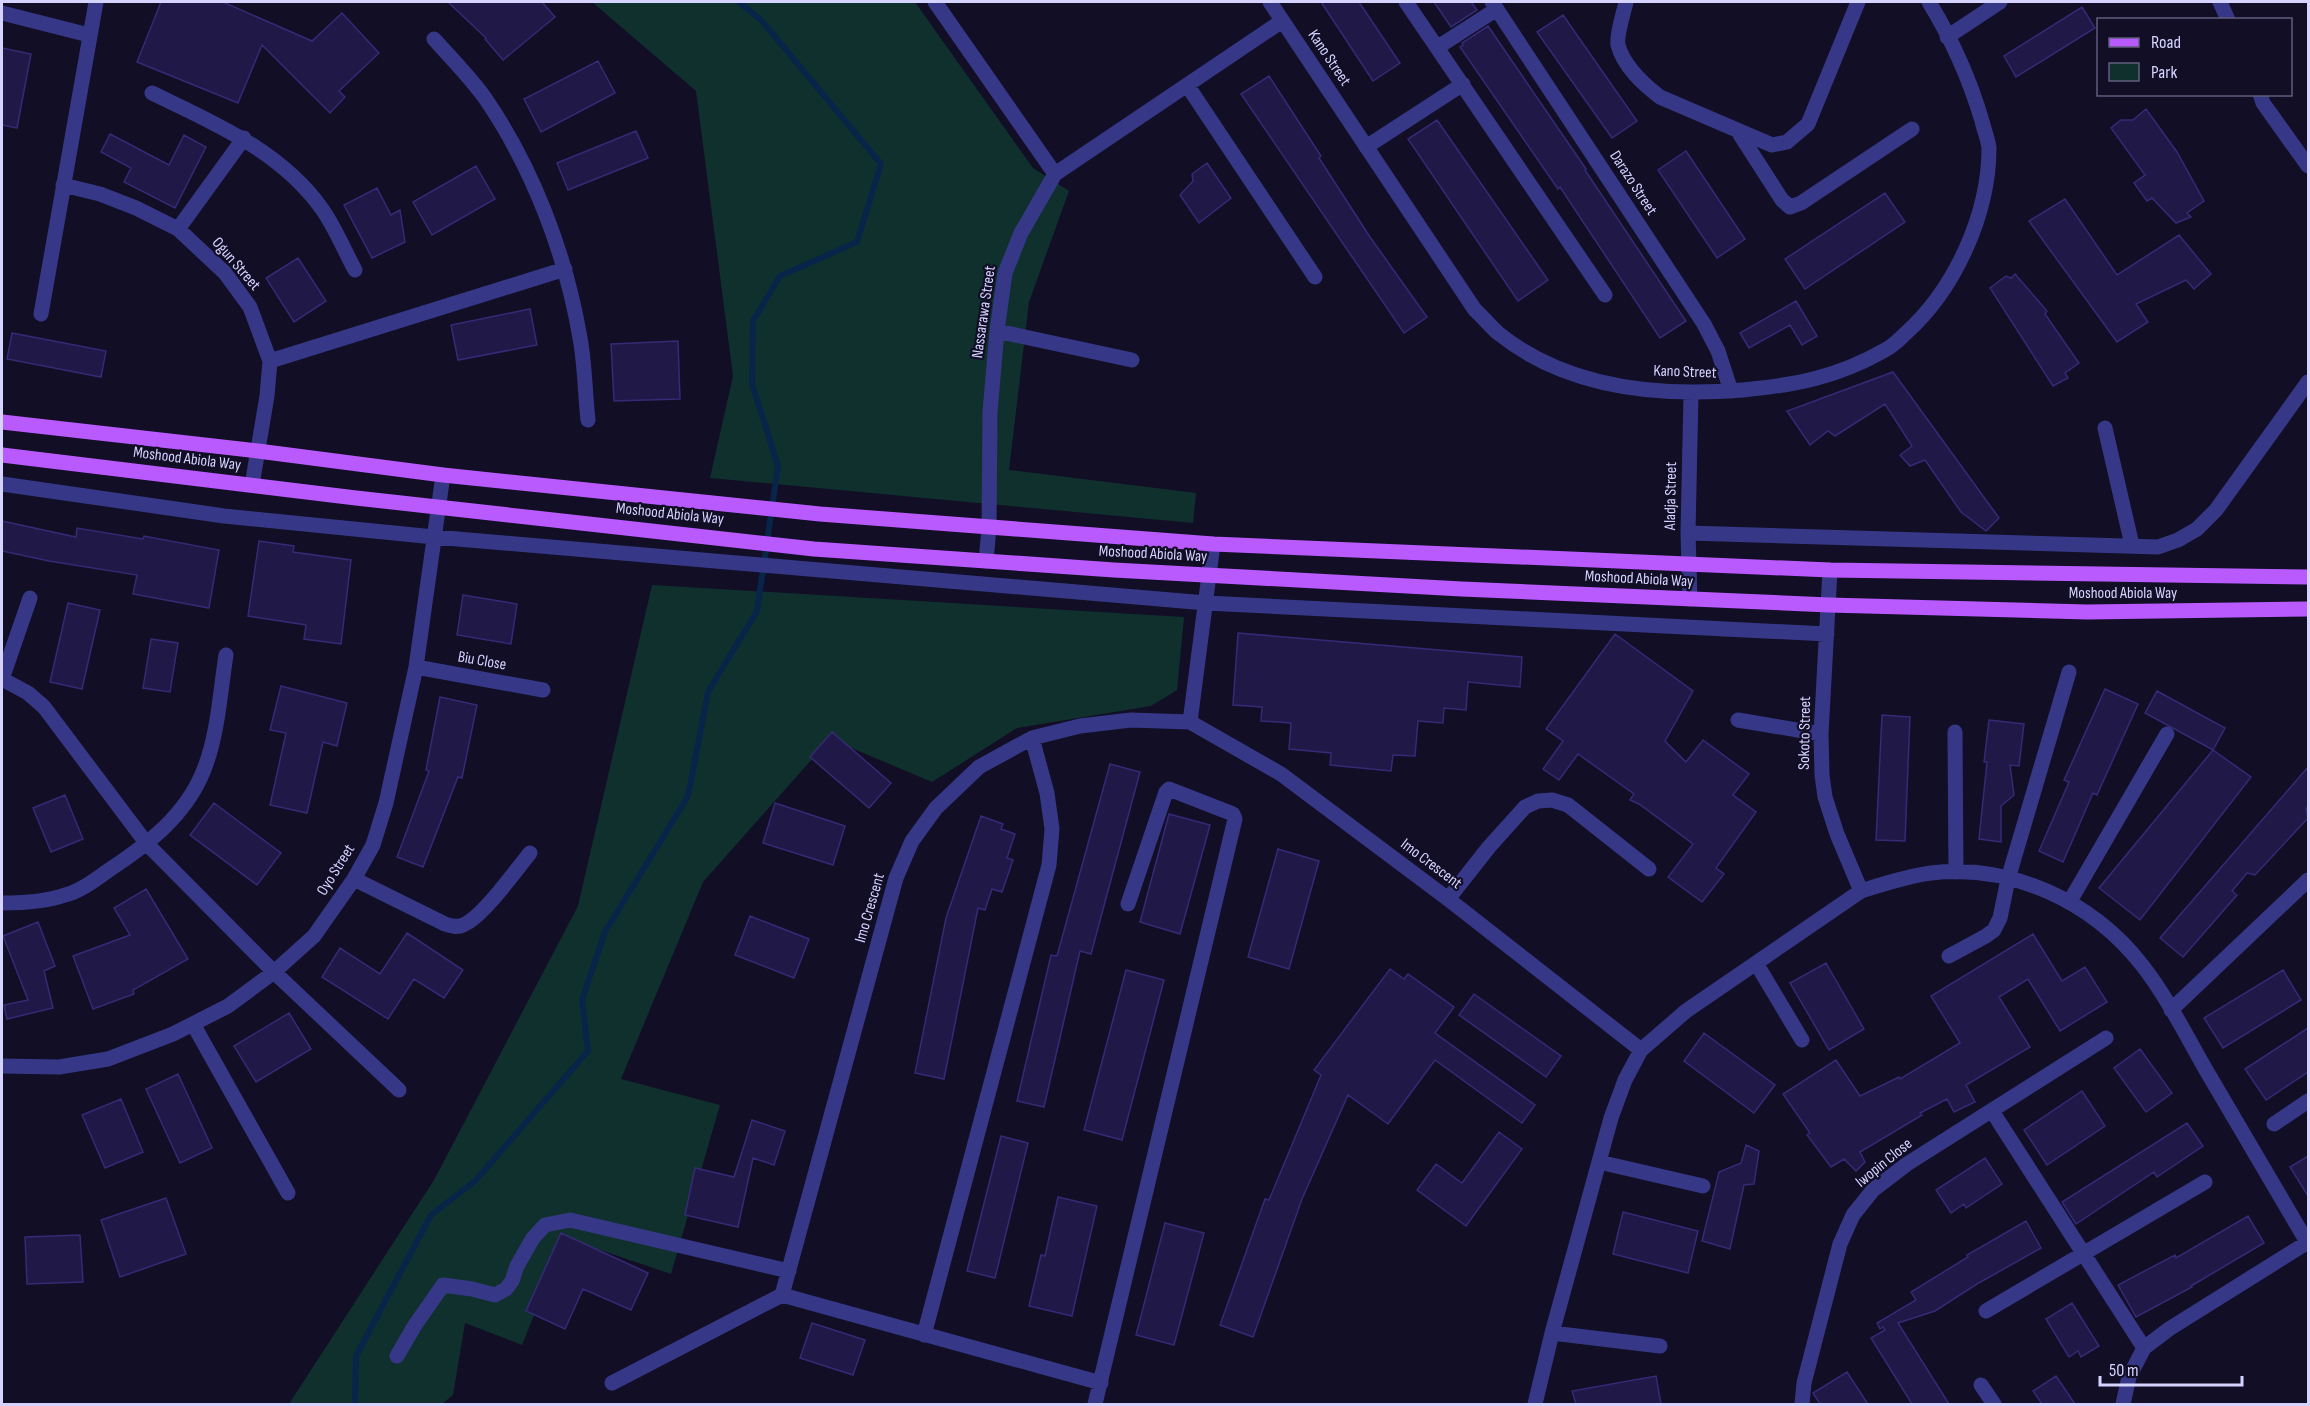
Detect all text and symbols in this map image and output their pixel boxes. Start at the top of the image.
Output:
legend [2097,18,2292,96]
street label: Kano Street [1303,27,1355,90]
text: Road [2151,32,2181,53]
text: Park [2151,62,2177,83]
street label: Darazo Street [1605,147,1661,219]
street label: Ogun Street [208,234,264,295]
street label: Nassarawa Street [968,264,1000,360]
street label: Kano Street [1653,361,1717,383]
street label: Moshood Abiola Way [132,443,242,475]
street label: Aladja Street [1661,462,1681,531]
street label: Moshood Abiola Way [615,499,725,529]
street label: Moshood Abiola Way [1098,542,1208,566]
street label: Moshood Abiola Way [1584,567,1694,591]
street label: Moshood Abiola Way [2069,584,2177,603]
street label: Biu Close [456,647,508,675]
street label: Sokoto Street [1795,696,1815,770]
street label: Imo Crescent [1397,835,1465,893]
street label: Oyo Street [313,841,359,899]
street label: Imo Crescent [851,871,889,945]
street label: Iwopin Close [1852,1134,1916,1192]
scale bar [2100,1349,2242,1387]
text: 50 m [2109,1360,2139,1381]

